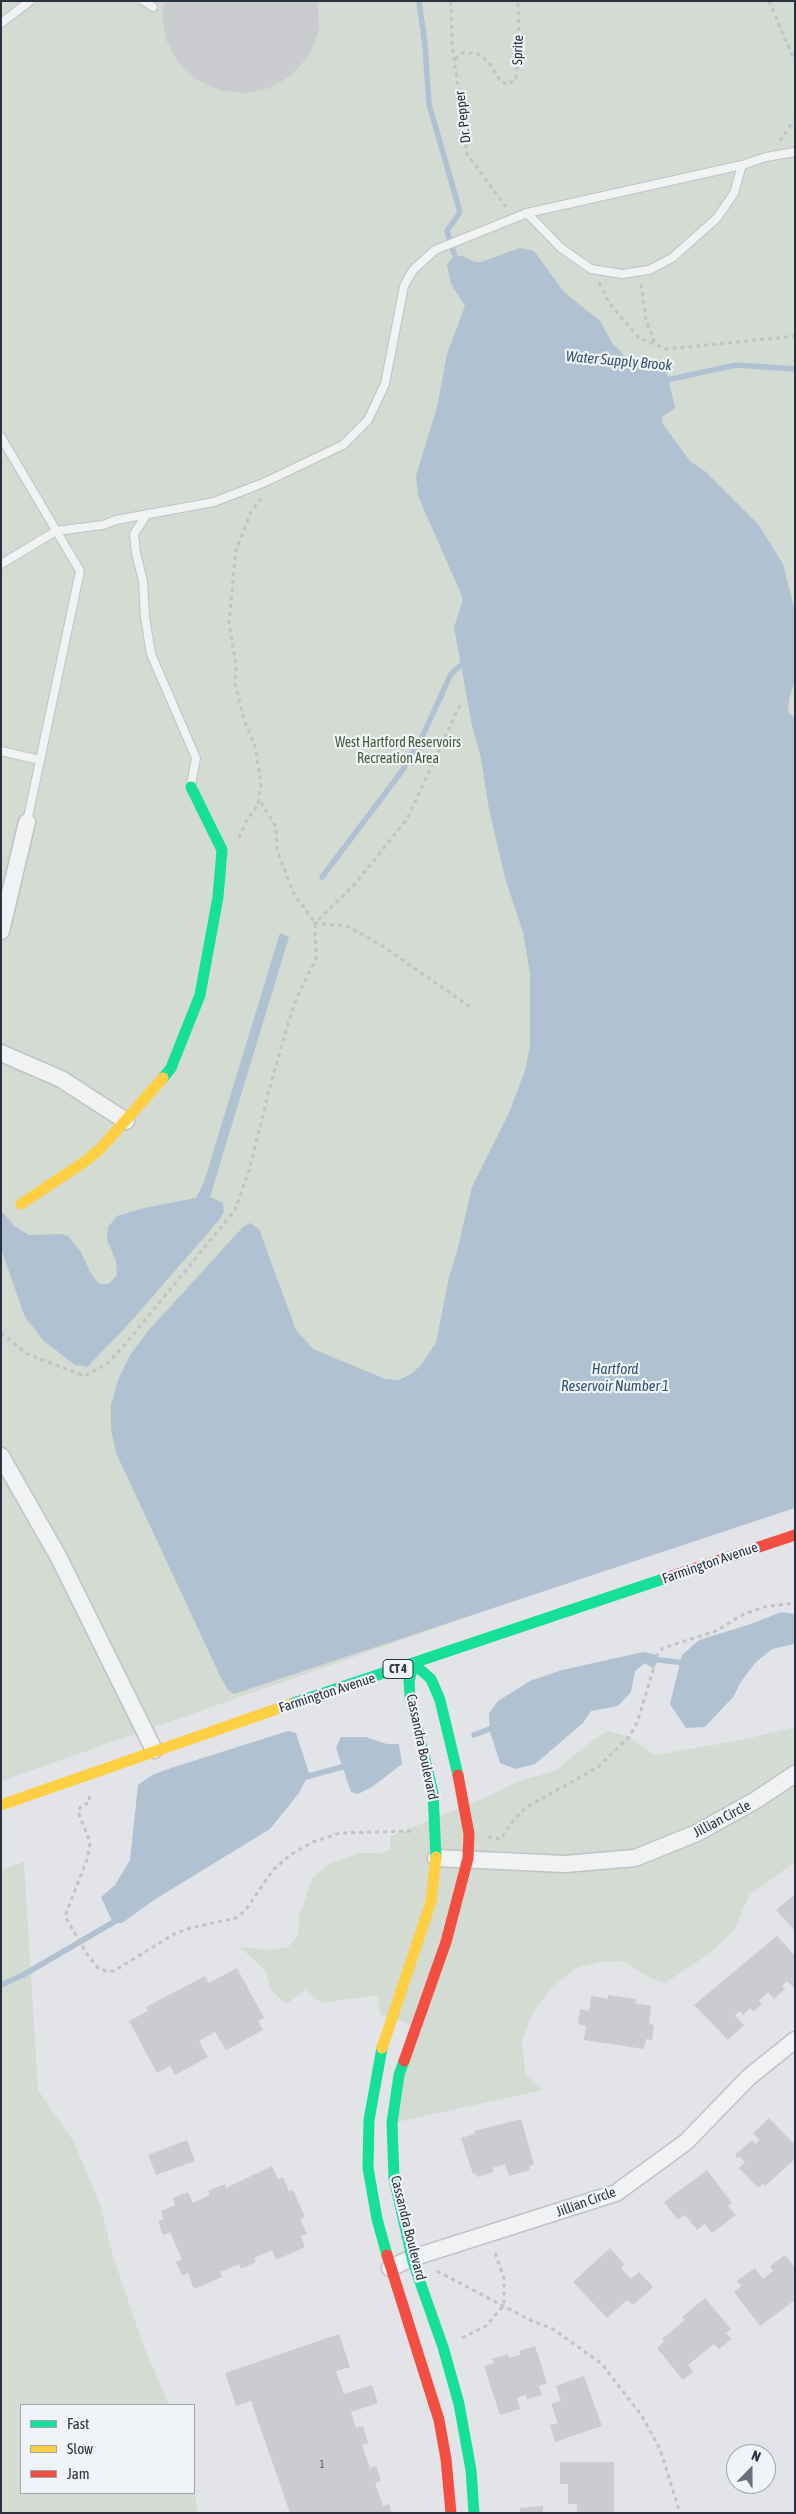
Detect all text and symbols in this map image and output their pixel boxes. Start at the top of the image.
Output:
street label: Sprite [509,35,527,65]
street label: Dr. Pepper [451,90,475,144]
water label: Water Supply Brook [565,347,673,375]
park label: West Hartford Reservoirs Recreation Area [335,735,461,768]
water label: Hartford Reservoir Number 1 [561,1360,669,1395]
street label: Farmington Avenue [660,1539,760,1587]
road number: CT 4 [383,1660,413,1678]
street label: Farmington Avenue [277,1670,377,1716]
street label: Cassandra Boulevard [403,1693,441,1801]
street label: Jillian Circle [691,1797,753,1841]
street label: Cassandra Boulevard [387,2174,429,2282]
street label: Jillian Circle [554,2183,618,2221]
legend [20,2404,195,2494]
text: Fast [67,2415,89,2432]
text: Slow [67,2440,93,2457]
north arrow [726,2444,776,2494]
text: N [749,2447,763,2465]
house number: 1 [319,2458,325,2472]
text: Jam [67,2465,90,2482]

